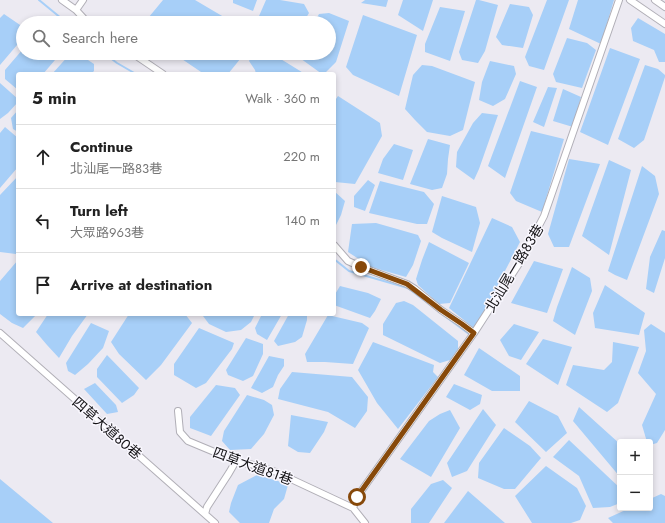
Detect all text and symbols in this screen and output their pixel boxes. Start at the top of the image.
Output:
search box [16,16,336,60]
icon: search [30,27,52,49]
text: Search here [62,27,138,49]
text: 5 min [32,86,76,110]
text: Walk · 360 m [245,89,320,108]
text: Continue [70,136,133,158]
icon: ahead [32,146,54,168]
text: 220 m [283,147,320,166]
text: 北汕尾一路83巷 [70,159,162,178]
text: Turn left [70,200,128,222]
icon: left [32,210,54,232]
text: 140 m [285,211,320,230]
street label: 北汕尾一路83巷 [480,220,548,316]
text: 大眾路963巷 [70,223,144,242]
route end [352,258,370,276]
icon: arrive [32,274,54,296]
text: Arrive at destination [70,274,212,296]
street label: 四草大道80巷 [68,392,146,464]
map controls [617,439,653,511]
button: + [617,439,653,475]
street label: 四草大道81巷 [210,442,296,490]
button: − [617,475,653,511]
route start [348,488,366,506]

